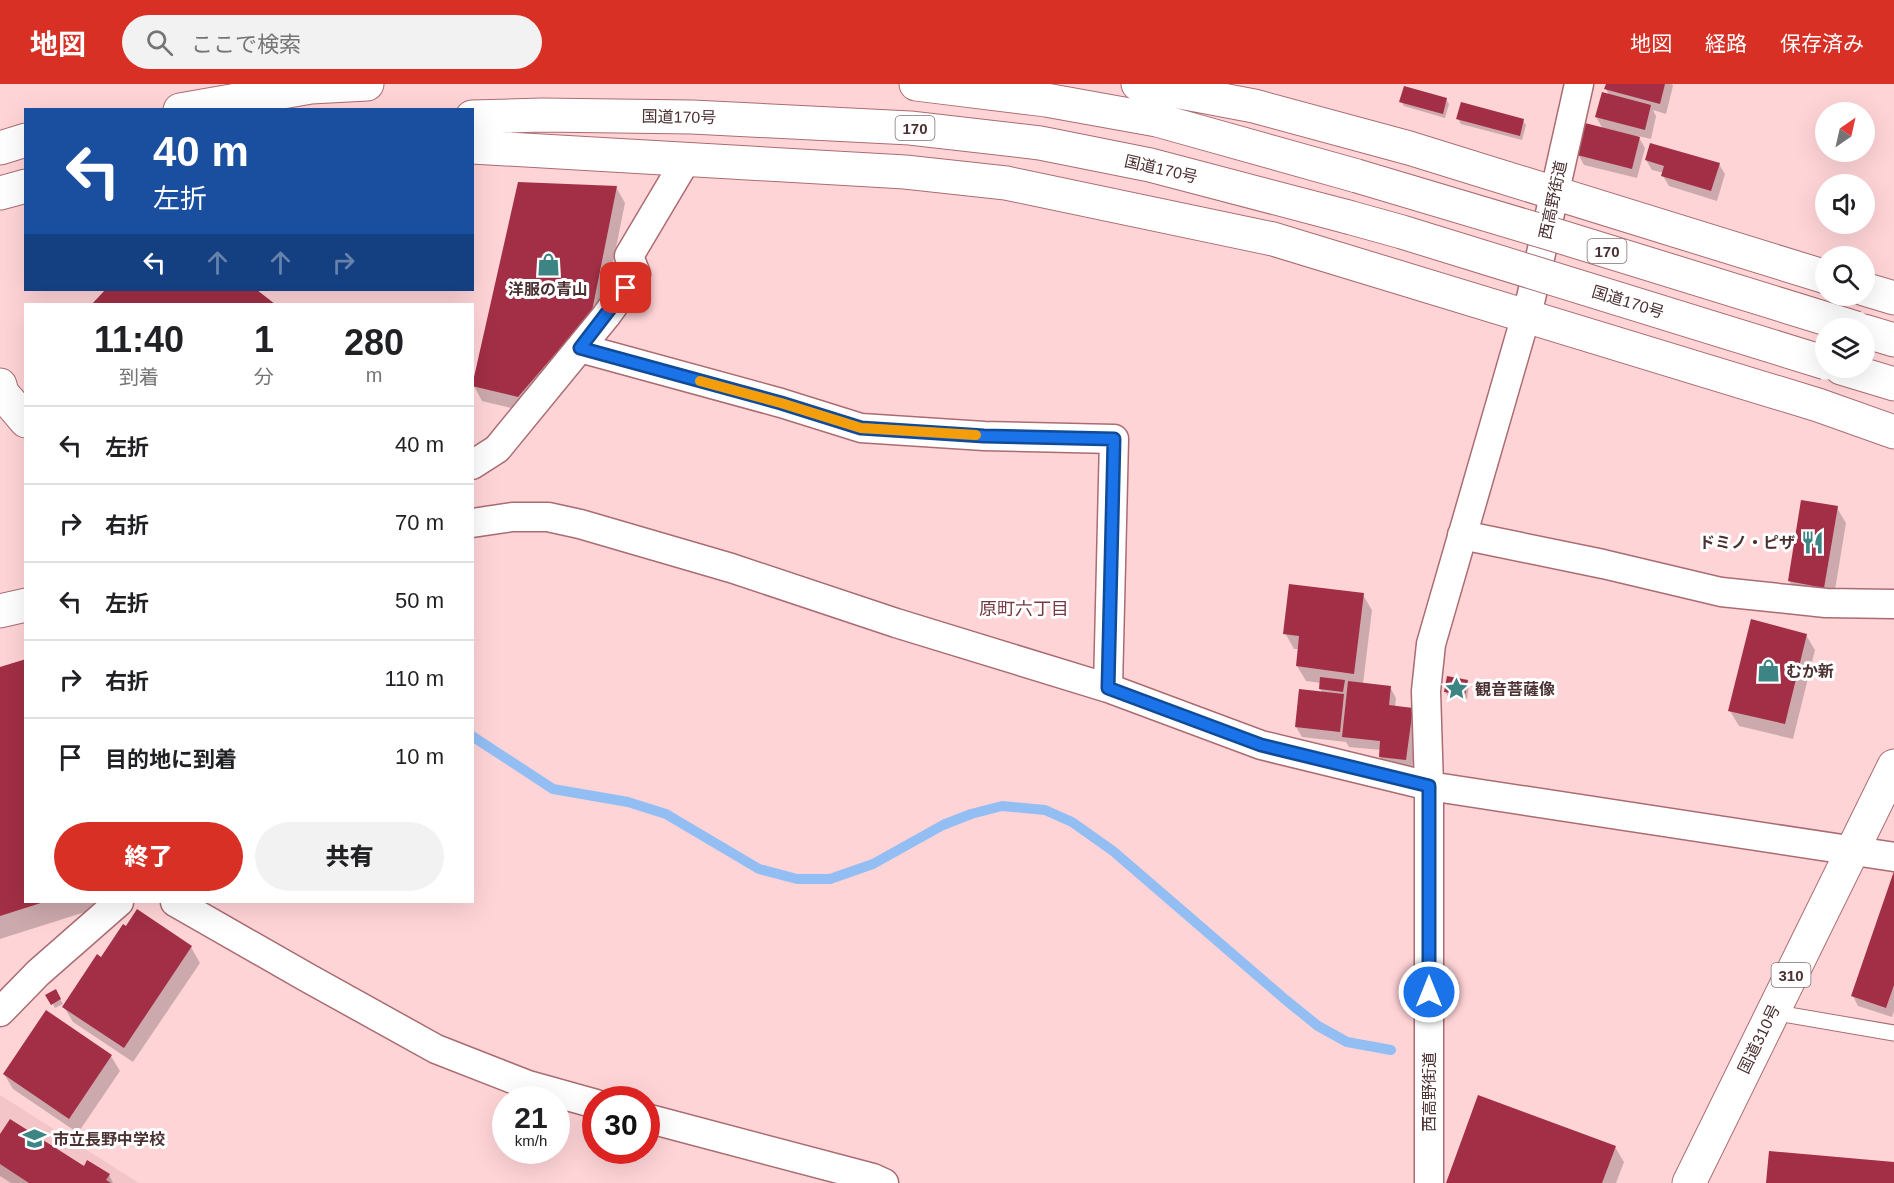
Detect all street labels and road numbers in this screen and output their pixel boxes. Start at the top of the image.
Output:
street label: 国道170号 [642,108,716,126]
road number: 170 [896,116,934,140]
street label: 国道170号 [1123,152,1199,186]
street label: 西高野街道 [1536,159,1570,241]
road number: 170 [1588,239,1626,263]
street label: 国道170号 [1590,283,1666,321]
road number: 310 [1772,963,1810,987]
street label: 国道310号 [1735,1002,1783,1076]
street label: 西高野街道 [1421,1052,1438,1132]

